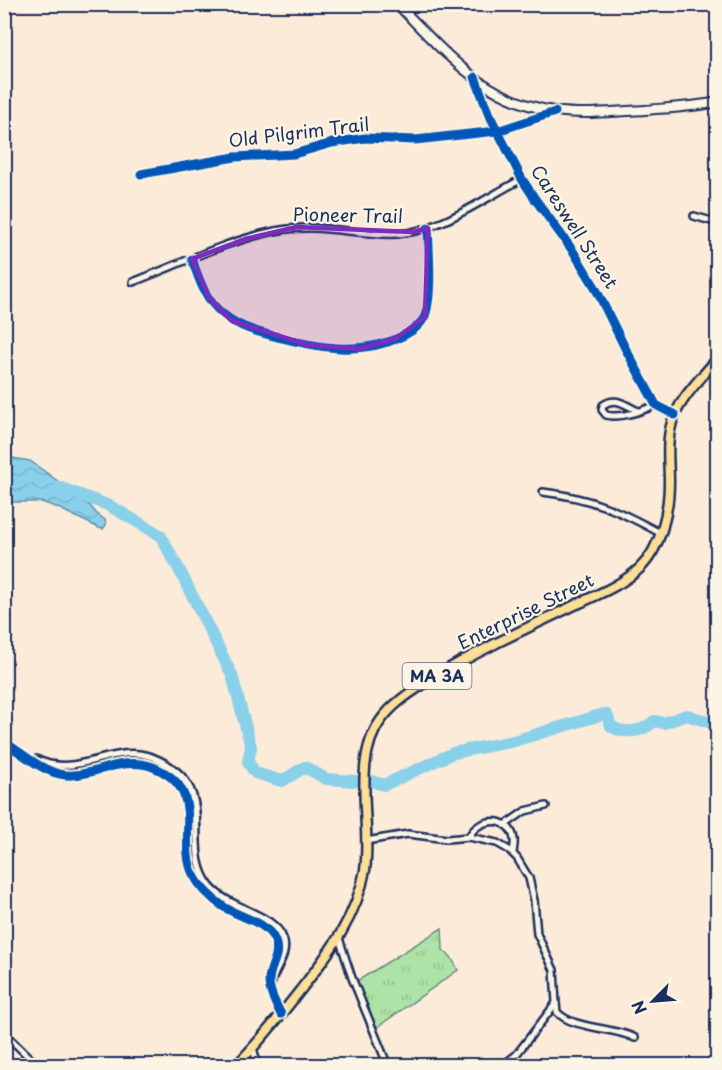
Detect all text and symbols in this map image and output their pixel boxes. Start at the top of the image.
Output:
street label: Old Pilgrim Trail [227,109,371,154]
street label: Careswell Street [525,159,625,293]
street label: Pioneer Trail [293,200,403,229]
street label: Enterprise Street [453,566,598,655]
road number: MA 3A [402,663,472,689]
north arrow [623,971,683,1031]
text: N [625,997,652,1019]

